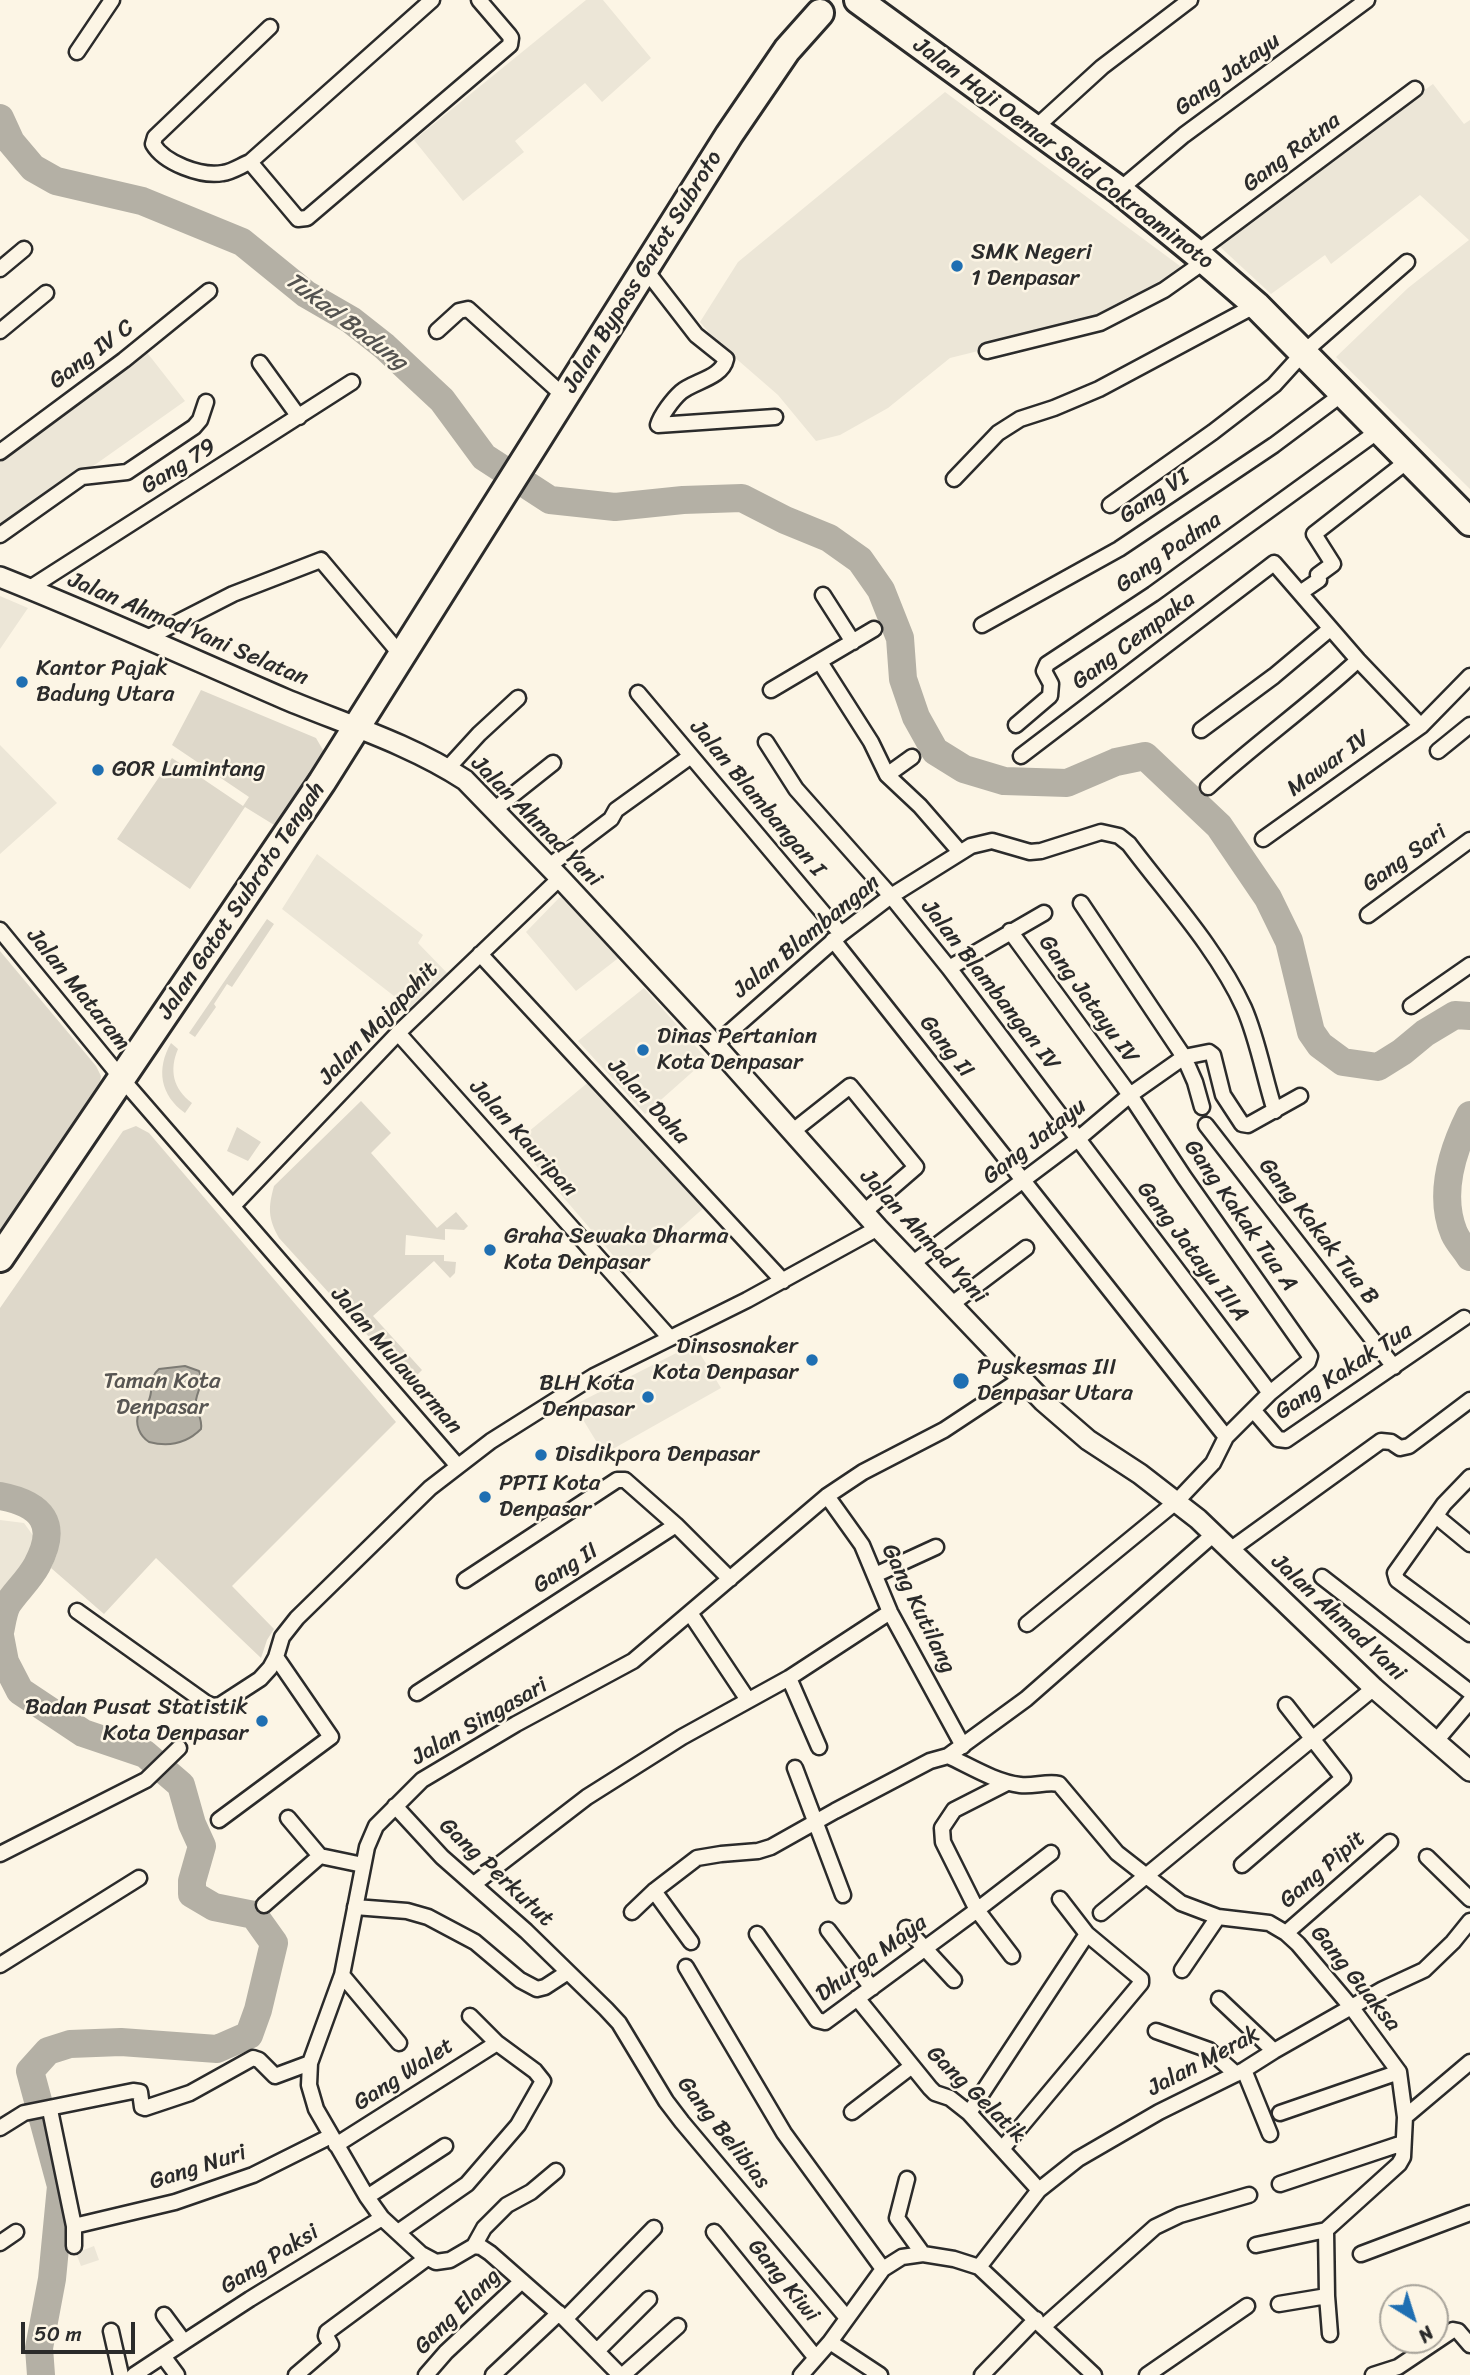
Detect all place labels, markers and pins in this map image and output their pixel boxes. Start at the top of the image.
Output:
place label: SMK Negeri 1 Denpasar [971,239,1092,293]
marker: SMK Negeri 1 Denpasar [949,258,965,274]
place label: Kantor Pajak Badung Utara [36,655,174,709]
marker: Kantor Pajak Badung Utara [14,674,30,690]
place label: GOR Lumintang [112,756,265,784]
marker: GOR Lumintang [90,762,106,778]
place label: Dinas Pertanian Kota Denpasar [657,1023,817,1077]
marker: Dinas Pertanian Kota Denpasar [635,1042,651,1058]
place label: Graha Sewaka Dharma Kota Denpasar [504,1223,728,1277]
marker: Graha Sewaka Dharma Kota Denpasar [482,1242,498,1258]
place label: Dinsosnaker Kota Denpasar [653,1333,798,1387]
marker: Dinsosnaker Kota Denpasar [804,1352,820,1368]
place label: Puskesmas III Denpasar Utara [977,1354,1133,1408]
place label: BLH Kota Denpasar [539,1370,634,1424]
marker: Puskesmas III Denpasar Utara [951,1371,971,1391]
marker: BLH Kota Denpasar [640,1389,656,1405]
place label: Disdikpora Denpasar [555,1441,759,1469]
marker: Disdikpora Denpasar [533,1447,549,1463]
place label: PPTI Kota Denpasar [499,1470,600,1524]
marker: PPTI Kota Denpasar [477,1489,493,1505]
place label: Badan Pusat Statistik Kota Denpasar [25,1694,248,1748]
marker: Badan Pusat Statistik Kota Denpasar [254,1713,270,1729]

